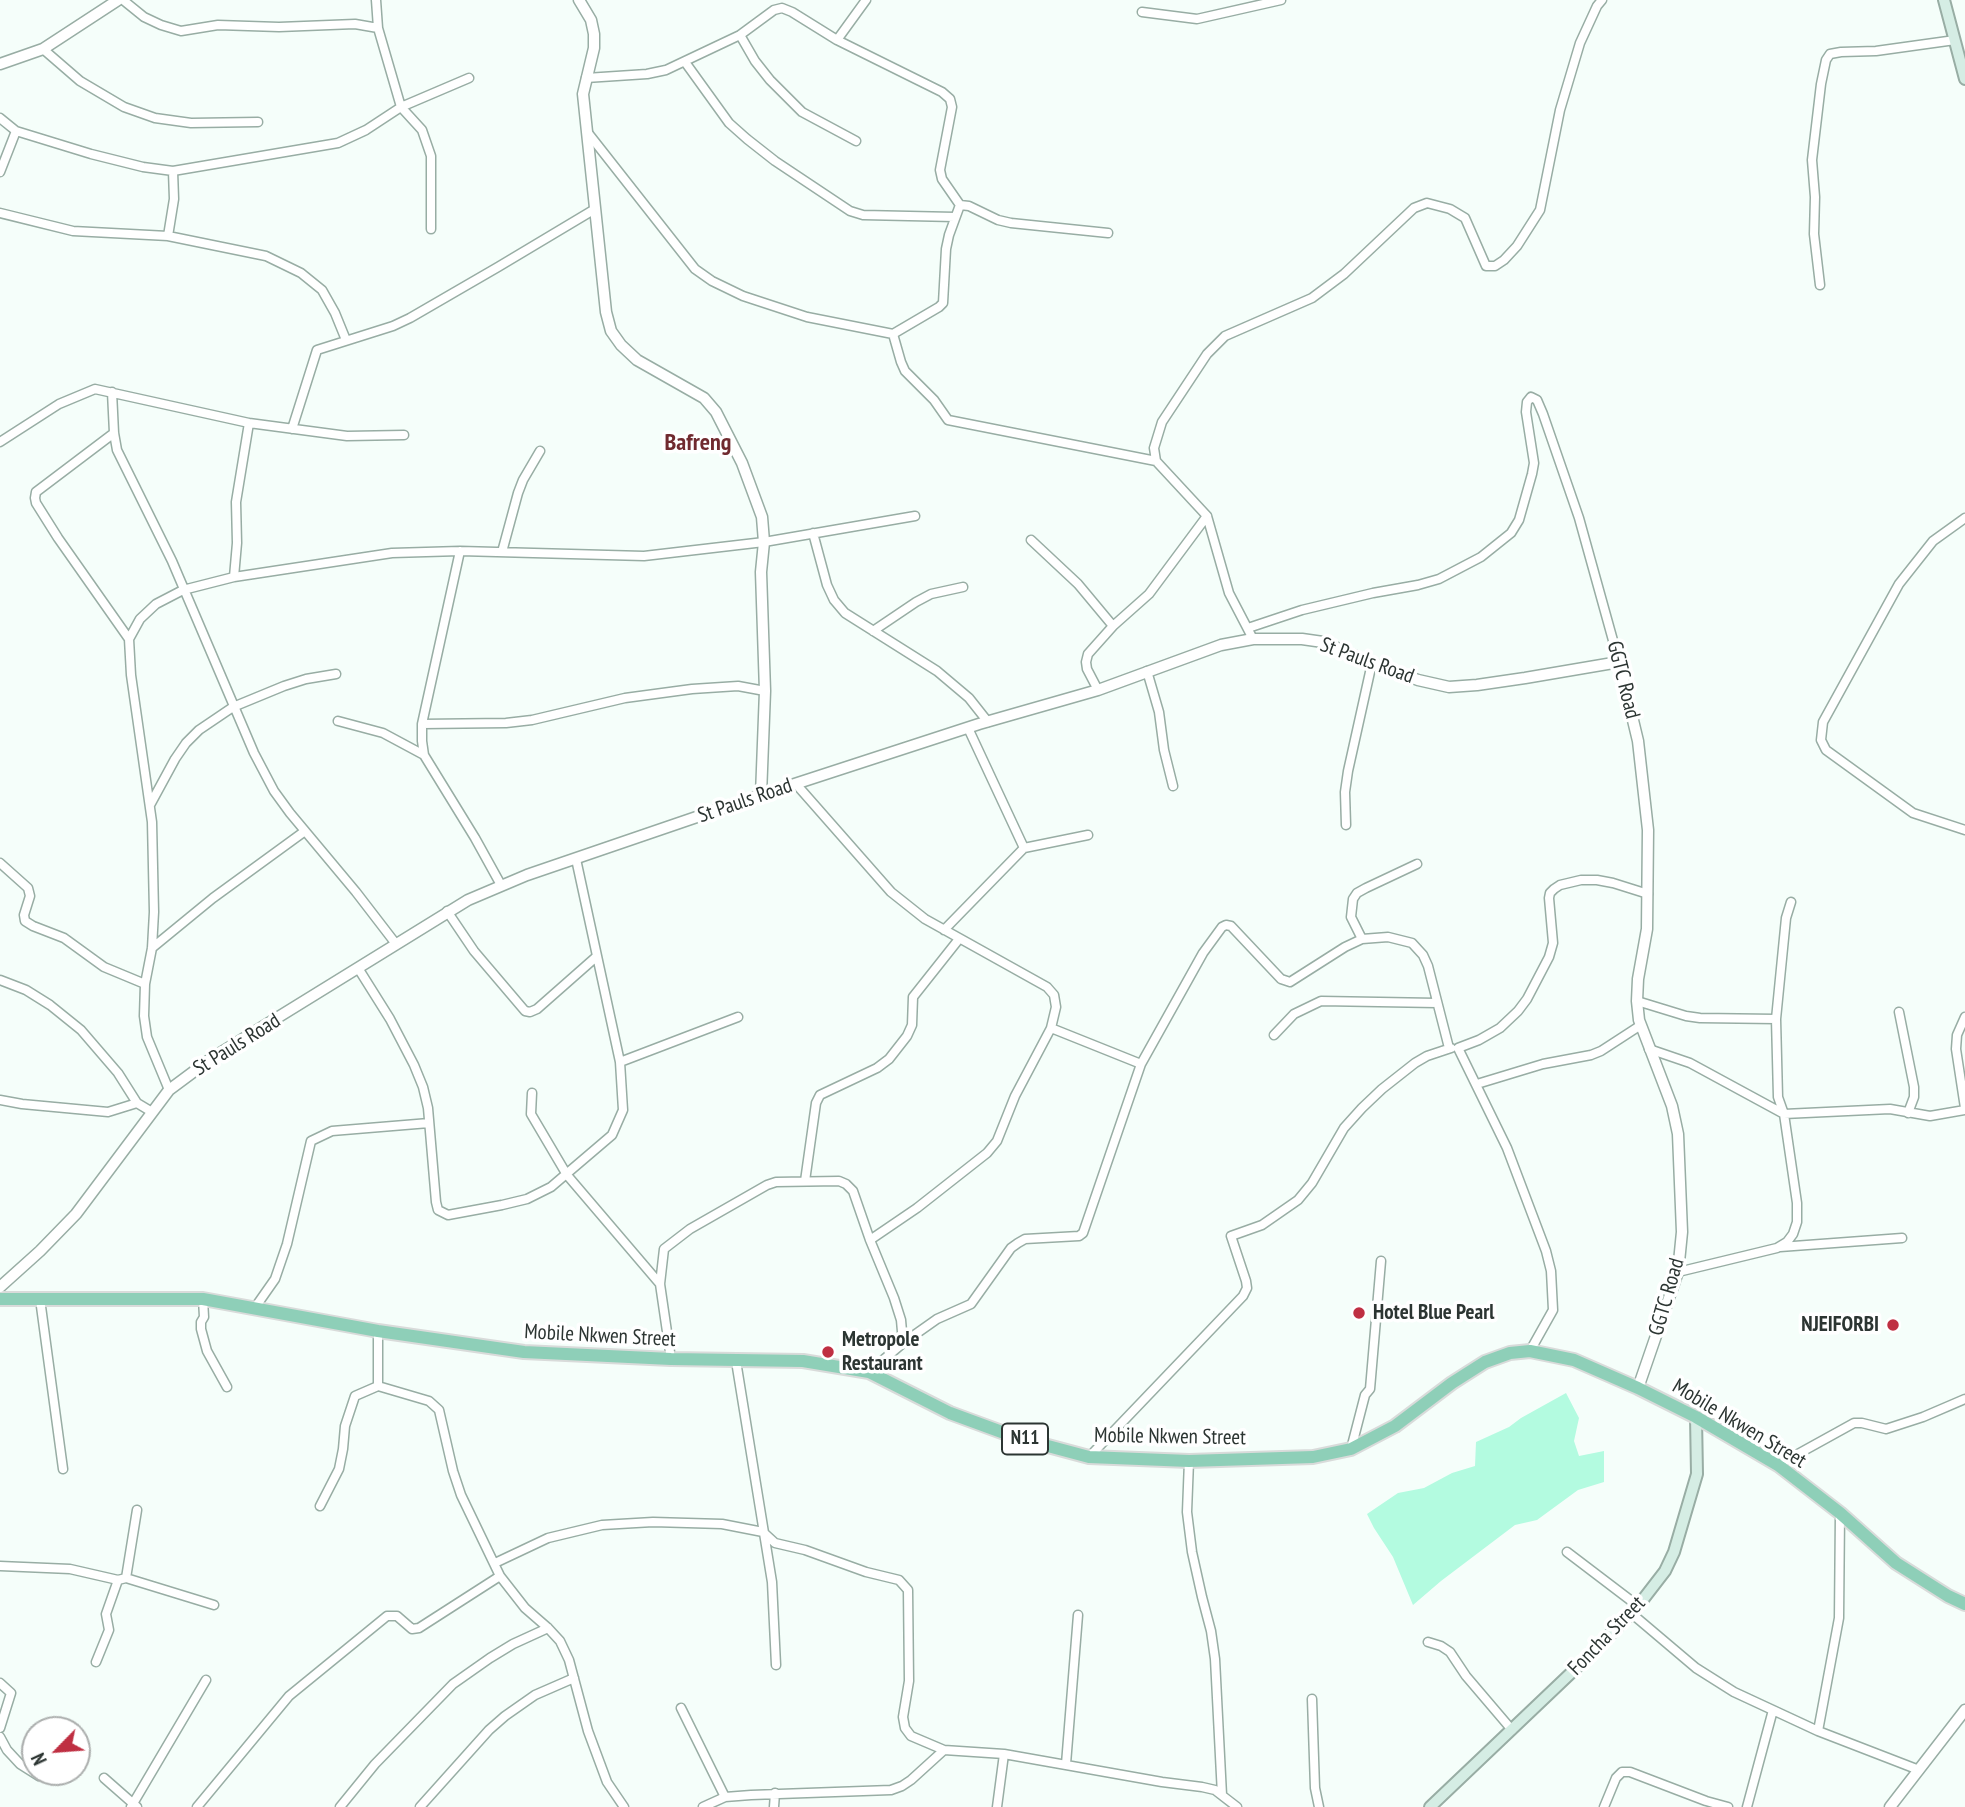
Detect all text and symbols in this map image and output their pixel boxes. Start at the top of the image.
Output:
district label: Bafreng [665,429,731,457]
street label: St Pauls Road [1317,632,1417,690]
street label: GGTC Road [1601,639,1645,721]
street label: St Pauls Road [695,773,795,829]
street label: St Pauls Road [189,1008,285,1082]
street label: GGTC Road [1644,1255,1690,1339]
place label: Hotel Blue Pearl [1373,1300,1494,1326]
marker: Hotel Blue Pearl [1351,1305,1367,1321]
place label: NJEIFORBI [1801,1312,1879,1338]
marker: NJEIFORBI [1885,1317,1901,1333]
street label: Mobile Nkwen Street [524,1319,676,1353]
place label: Metropole Restaurant [842,1327,923,1377]
marker: Metropole Restaurant [820,1344,836,1360]
street label: Mobile Nkwen Street [1668,1374,1810,1474]
street label: Mobile Nkwen Street [1094,1423,1246,1451]
road number: N11 [1002,1424,1048,1455]
street label: Foncha Street [1563,1591,1651,1681]
north arrow [21,1716,91,1786]
text: N [26,1749,52,1769]

